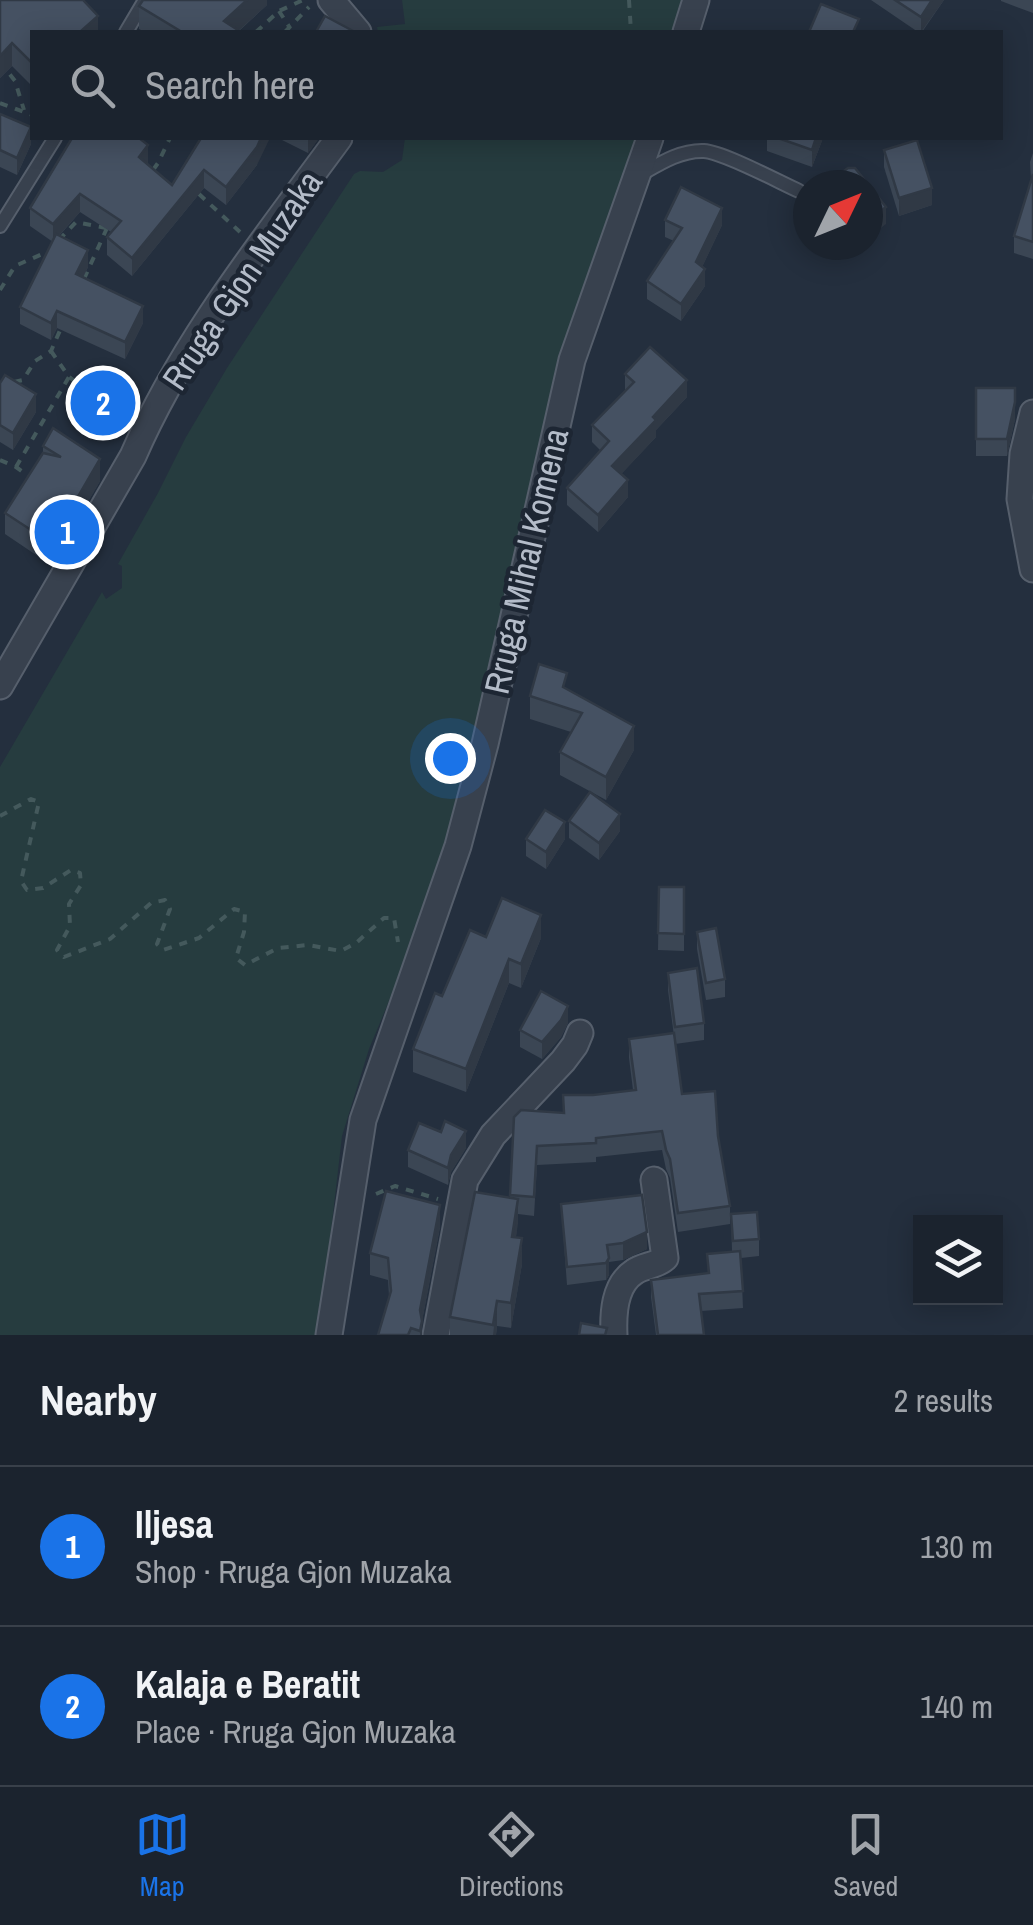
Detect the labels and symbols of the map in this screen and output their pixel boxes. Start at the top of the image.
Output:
street label: Rruga Gjon Muzaka [151,161,333,399]
north arrow [793,170,883,260]
pin: 2 [70,366,136,440]
street label: Rruga Mihal Komena [473,424,579,698]
pin: 1 [34,494,100,570]
your location [425,733,476,784]

